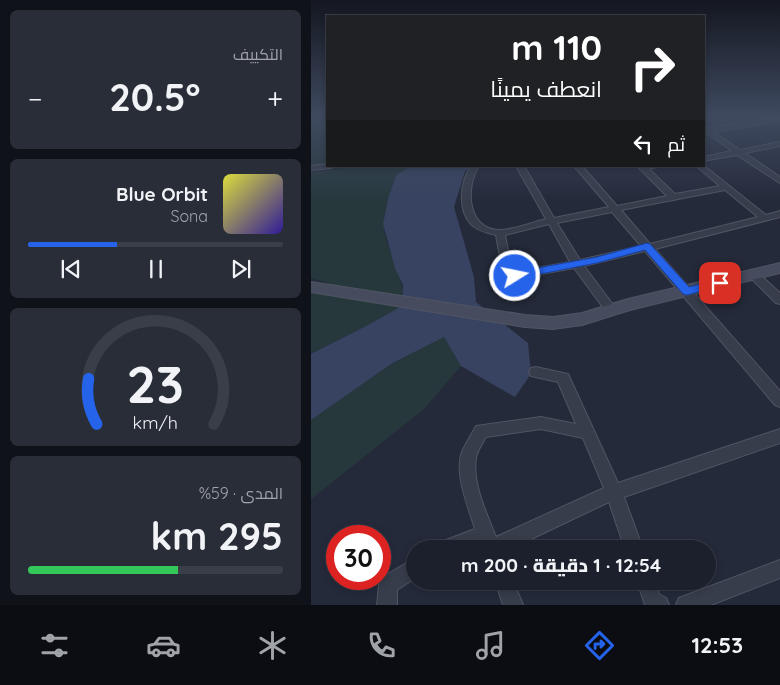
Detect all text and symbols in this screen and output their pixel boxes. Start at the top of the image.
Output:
text: 110 m [511,25,602,69]
icon: right [620,35,685,100]
text: التكييف [233,44,283,64]
text: 20.5° [109,73,201,121]
text: انعطف يمينًا [490,75,602,103]
text: − [28,81,43,116]
text: + [267,81,283,116]
icon: left [629,130,657,158]
text: ثم [667,132,685,156]
text: Blue Orbit [116,182,208,206]
text: Sona [170,206,208,226]
position arrow [488,249,540,301]
icon: previous [57,255,85,283]
icon: pause [142,255,170,283]
icon: next [227,255,255,283]
pin [699,262,741,304]
icon: arrive [706,269,734,297]
text: 23 [127,351,184,416]
text: km/h [133,411,178,433]
text: المدى · 59% [199,483,283,503]
text: 295 km [151,512,283,560]
speed limit sign: 30 [326,525,391,590]
text: 12:54 · 1 دقيقة · 200 m [461,553,661,577]
icon: filters [37,628,72,663]
icon: car [146,628,181,663]
icon: climate [255,628,290,663]
icon: phone [364,628,399,663]
icon: music [473,628,508,663]
icon: directions [582,628,617,663]
text: 12:53 [691,631,743,659]

